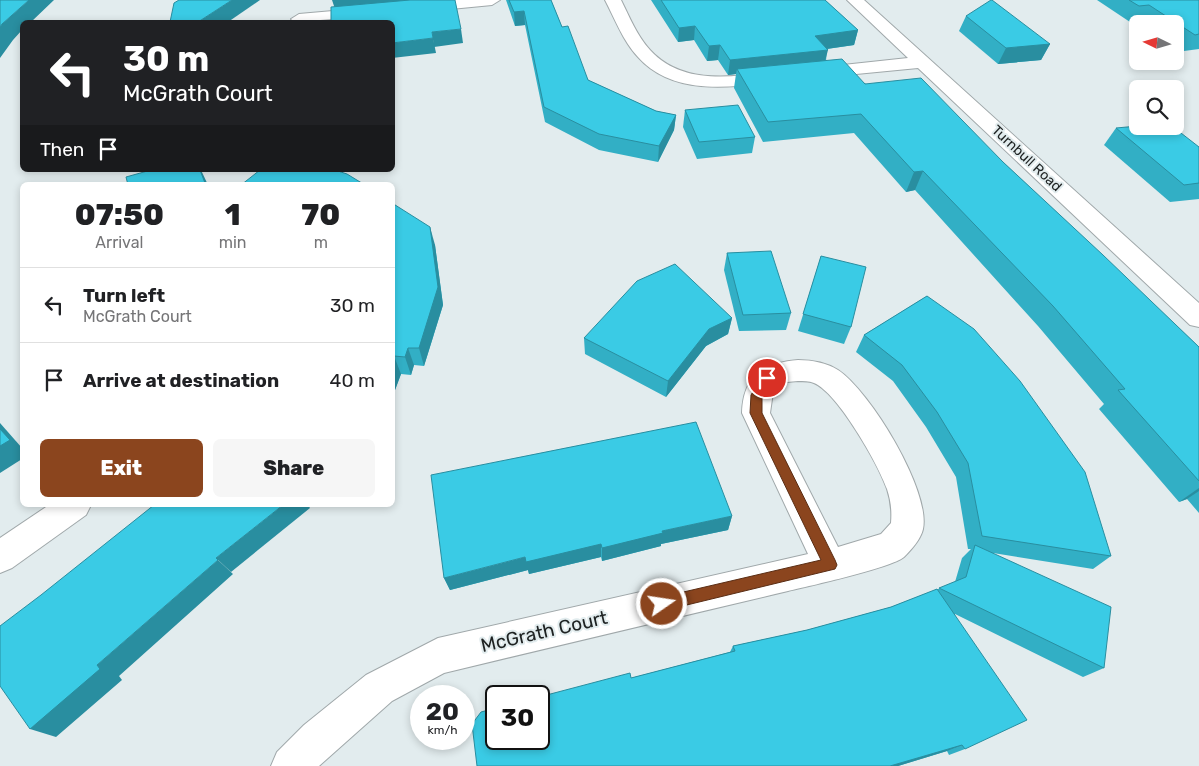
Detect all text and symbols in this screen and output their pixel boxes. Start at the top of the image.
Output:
north arrow [1129,15,1184,70]
map controls [1129,15,1184,135]
text: 30 m [123,38,209,80]
icon: left [40,40,105,105]
text: McGrath Court [123,80,273,107]
button: search [1129,80,1184,135]
street label: Turnbull Road [988,122,1065,195]
icon: arrive [94,135,122,163]
text: Then [40,138,84,161]
text: 07:50 [75,197,164,233]
text: 1 [225,197,241,233]
text: 70 [301,197,340,233]
text: Arrival [95,233,143,252]
text: min [219,233,247,252]
text: m [314,233,328,252]
text: Turn left [83,284,165,307]
icon: left [40,291,68,319]
text: 30 m [330,294,375,317]
text: McGrath Court [83,307,192,326]
pin [746,357,788,399]
icon: arrive [753,364,781,392]
icon: arrive [40,366,68,394]
text: Arrive at destination [83,369,279,392]
text: 40 m [330,369,375,392]
button: Exit [40,439,203,497]
button: Share [213,439,375,497]
position arrow [635,577,687,629]
street label: McGrath Court [479,606,610,657]
speed limit sign: 30 [485,685,550,750]
text: 20 [426,697,459,726]
text: km/h [428,723,457,737]

